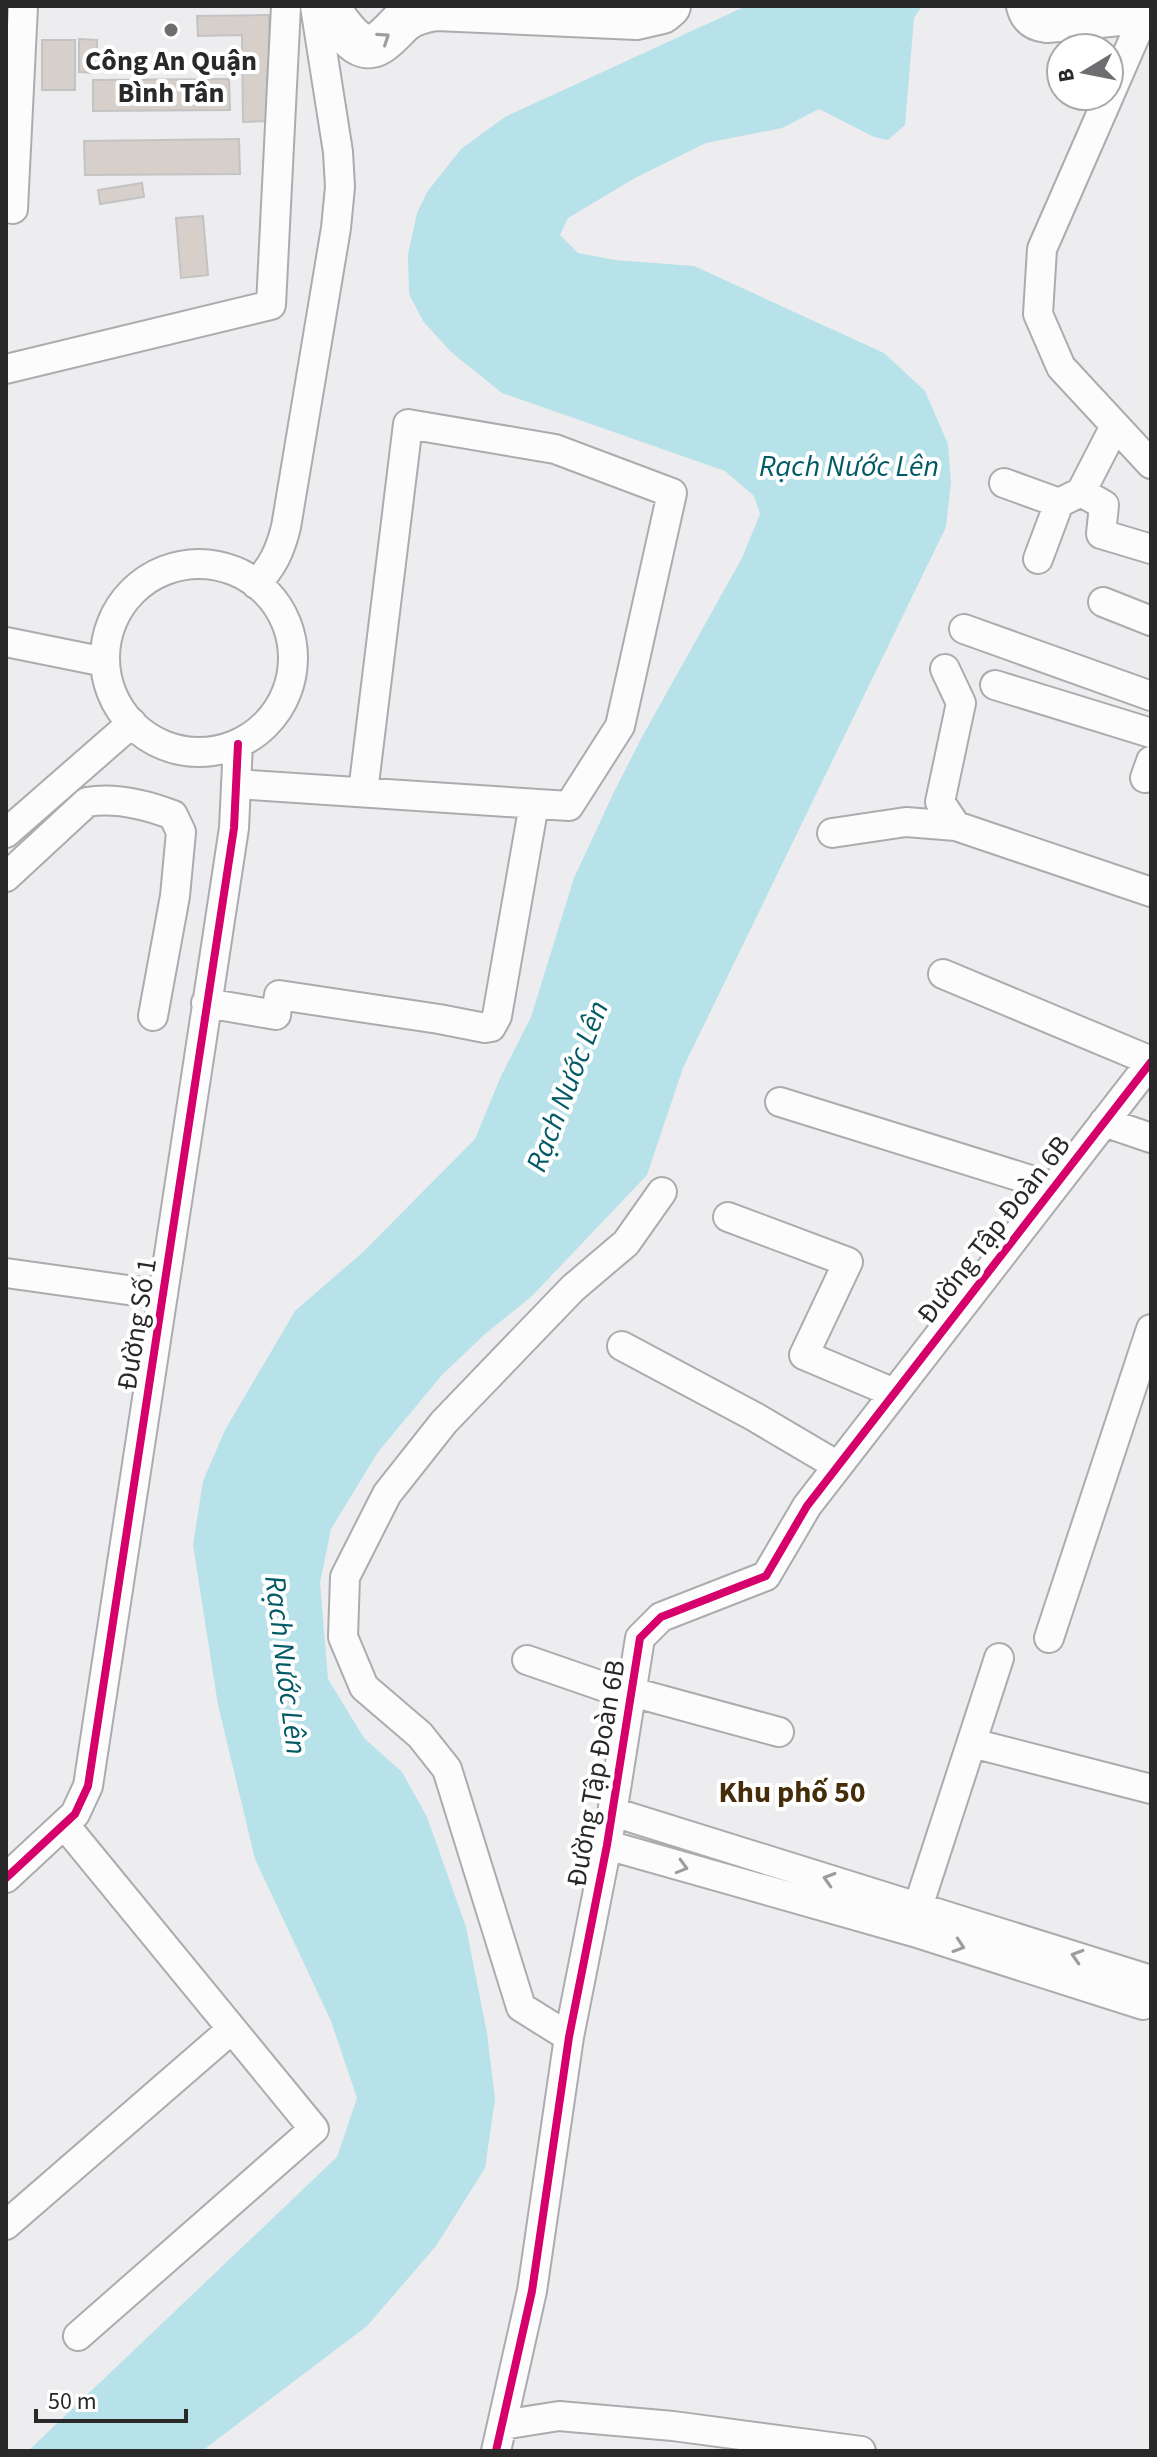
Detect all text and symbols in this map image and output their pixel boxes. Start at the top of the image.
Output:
marker: Công An Quận Bình Tân [162,21,180,39]
north arrow [1045,32,1125,112]
one-way arrow [375,33,389,48]
place label: Công An Quận Bình Tân [85,41,257,113]
text: B [1049,66,1083,85]
water label: Rạch Nước Lên [759,445,939,488]
water label: Rạch Nước Lên [515,994,620,1178]
street label: Đường Tập Đoàn 6B [907,1127,1080,1332]
street label: Đường Số 1 [107,1255,167,1393]
water label: Rạch Nước Lên [253,1573,318,1757]
street label: Đường Tập Đoàn 6B [556,1657,636,1890]
district label: Khu phố 50 [718,1771,866,1814]
one-way arrow [675,1857,689,1874]
one-way arrow [822,1872,836,1888]
one-way arrow [951,1937,965,1953]
one-way arrow [1070,1949,1084,1965]
scale bar [36,2373,186,2423]
text: 50 m [48,2384,97,2419]

